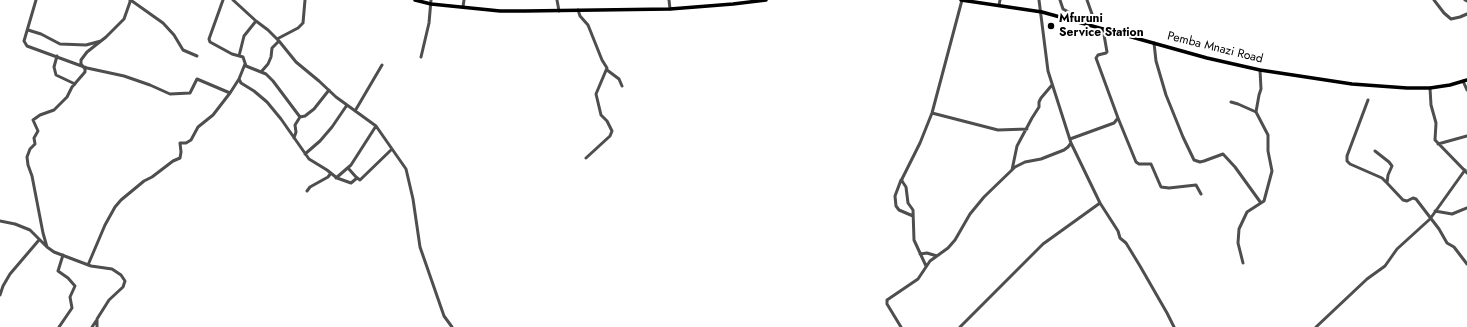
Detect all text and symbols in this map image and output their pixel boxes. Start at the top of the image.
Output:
place label: Mfuruni Service Station [1059,12,1144,40]
marker: Mfuruni Service Station [1046,21,1056,31]
street label: Pemba Mnazi Road [1166,29,1264,67]

